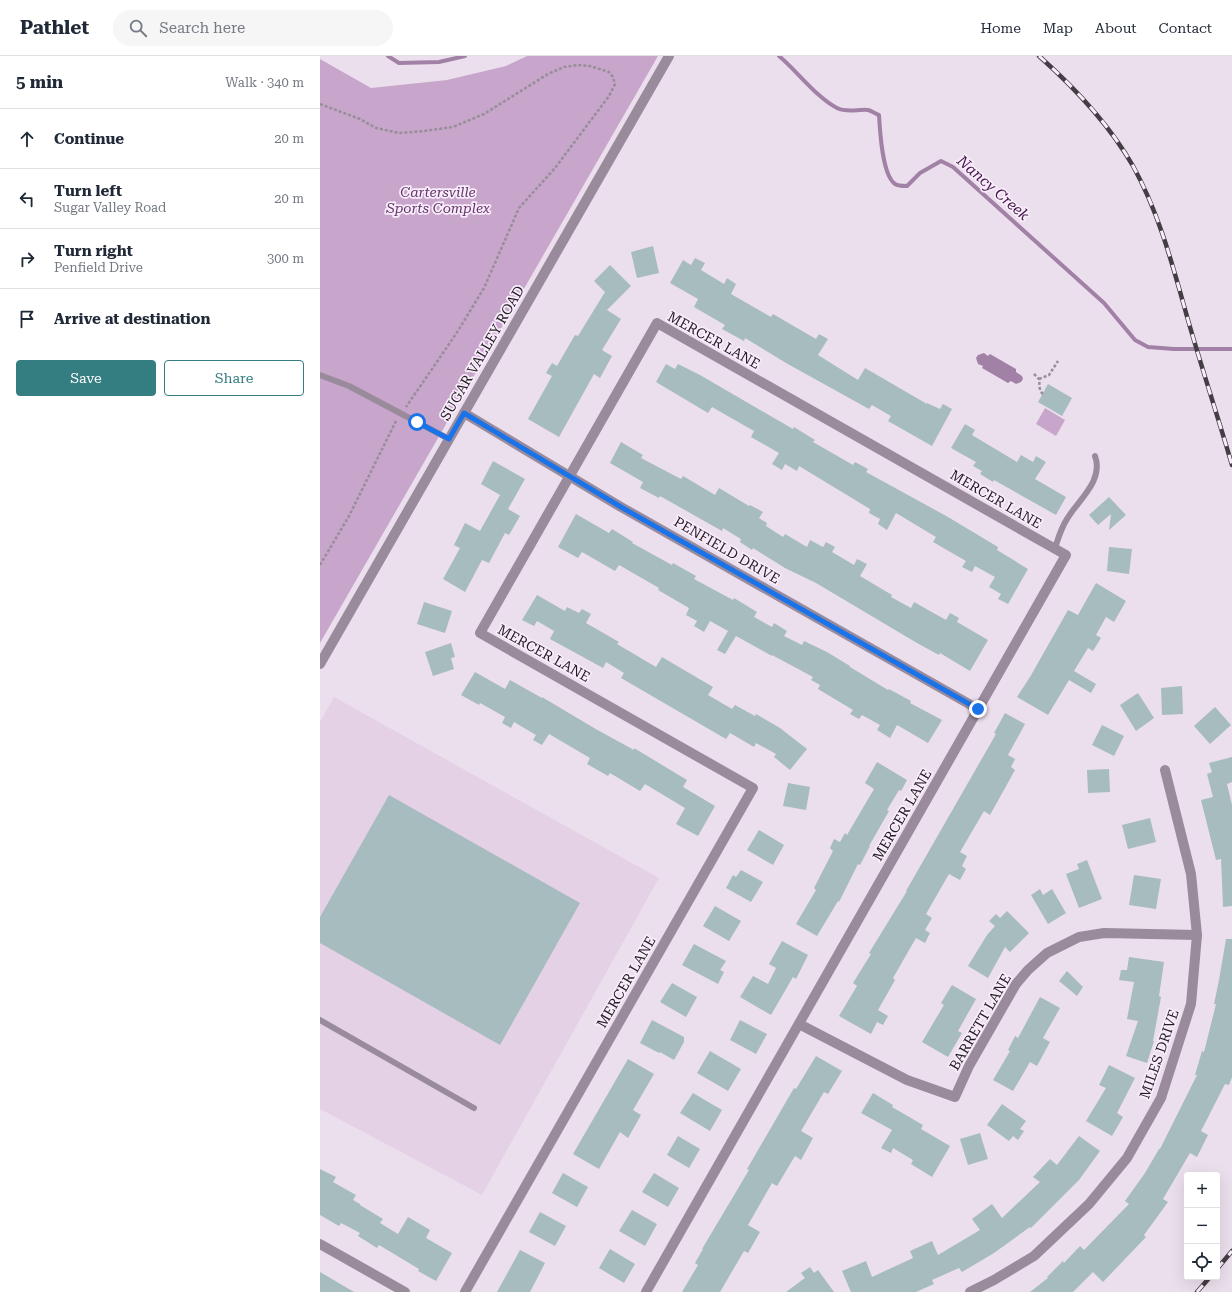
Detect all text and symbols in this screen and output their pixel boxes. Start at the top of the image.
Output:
search box [113,10,393,46]
text: Pathlet [20,16,89,39]
icon: search [127,17,149,39]
text: Search here [159,19,245,37]
text: Home [980,20,1021,36]
text: Map [1043,20,1073,36]
text: About [1095,20,1137,36]
text: Contact [1159,20,1212,36]
text: 5 min [16,72,63,92]
text: Walk · 340 m [225,75,304,90]
icon: ahead [16,128,38,150]
text: Continue [54,130,124,148]
text: 20 m [274,131,304,146]
water label: Nancy Creek [953,151,1033,225]
text: Turn left [54,182,122,200]
park label: Cartersville Sports Complex [385,184,490,216]
icon: left [16,188,38,210]
text: 20 m [274,191,304,206]
text: Sugar Valley Road [54,200,166,215]
text: Turn right [54,242,133,260]
icon: right [16,248,38,270]
text: 300 m [267,251,304,266]
text: Penfield Drive [54,260,143,275]
street label: SUGAR VALLEY ROAD [437,283,527,423]
icon: arrive [16,308,38,330]
street label: MERCER LANE [665,308,763,372]
text: Arrive at destination [54,310,210,328]
button: Save [16,360,156,396]
button: Share [164,360,304,396]
route start [408,413,426,431]
street label: MERCER LANE [947,466,1045,532]
street label: PENFIELD DRIVE [671,513,783,587]
street label: MERCER LANE [495,621,593,685]
route end [969,700,987,718]
street label: MERCER LANE [869,766,935,864]
street label: MERCER LANE [593,933,659,1031]
street label: BARRETT LANE [946,971,1014,1073]
street label: MILES DRIVE [1136,1007,1182,1101]
map controls [1184,1172,1220,1280]
button: + [1184,1172,1220,1208]
button: − [1184,1208,1220,1244]
button: locate [1184,1244,1220,1280]

